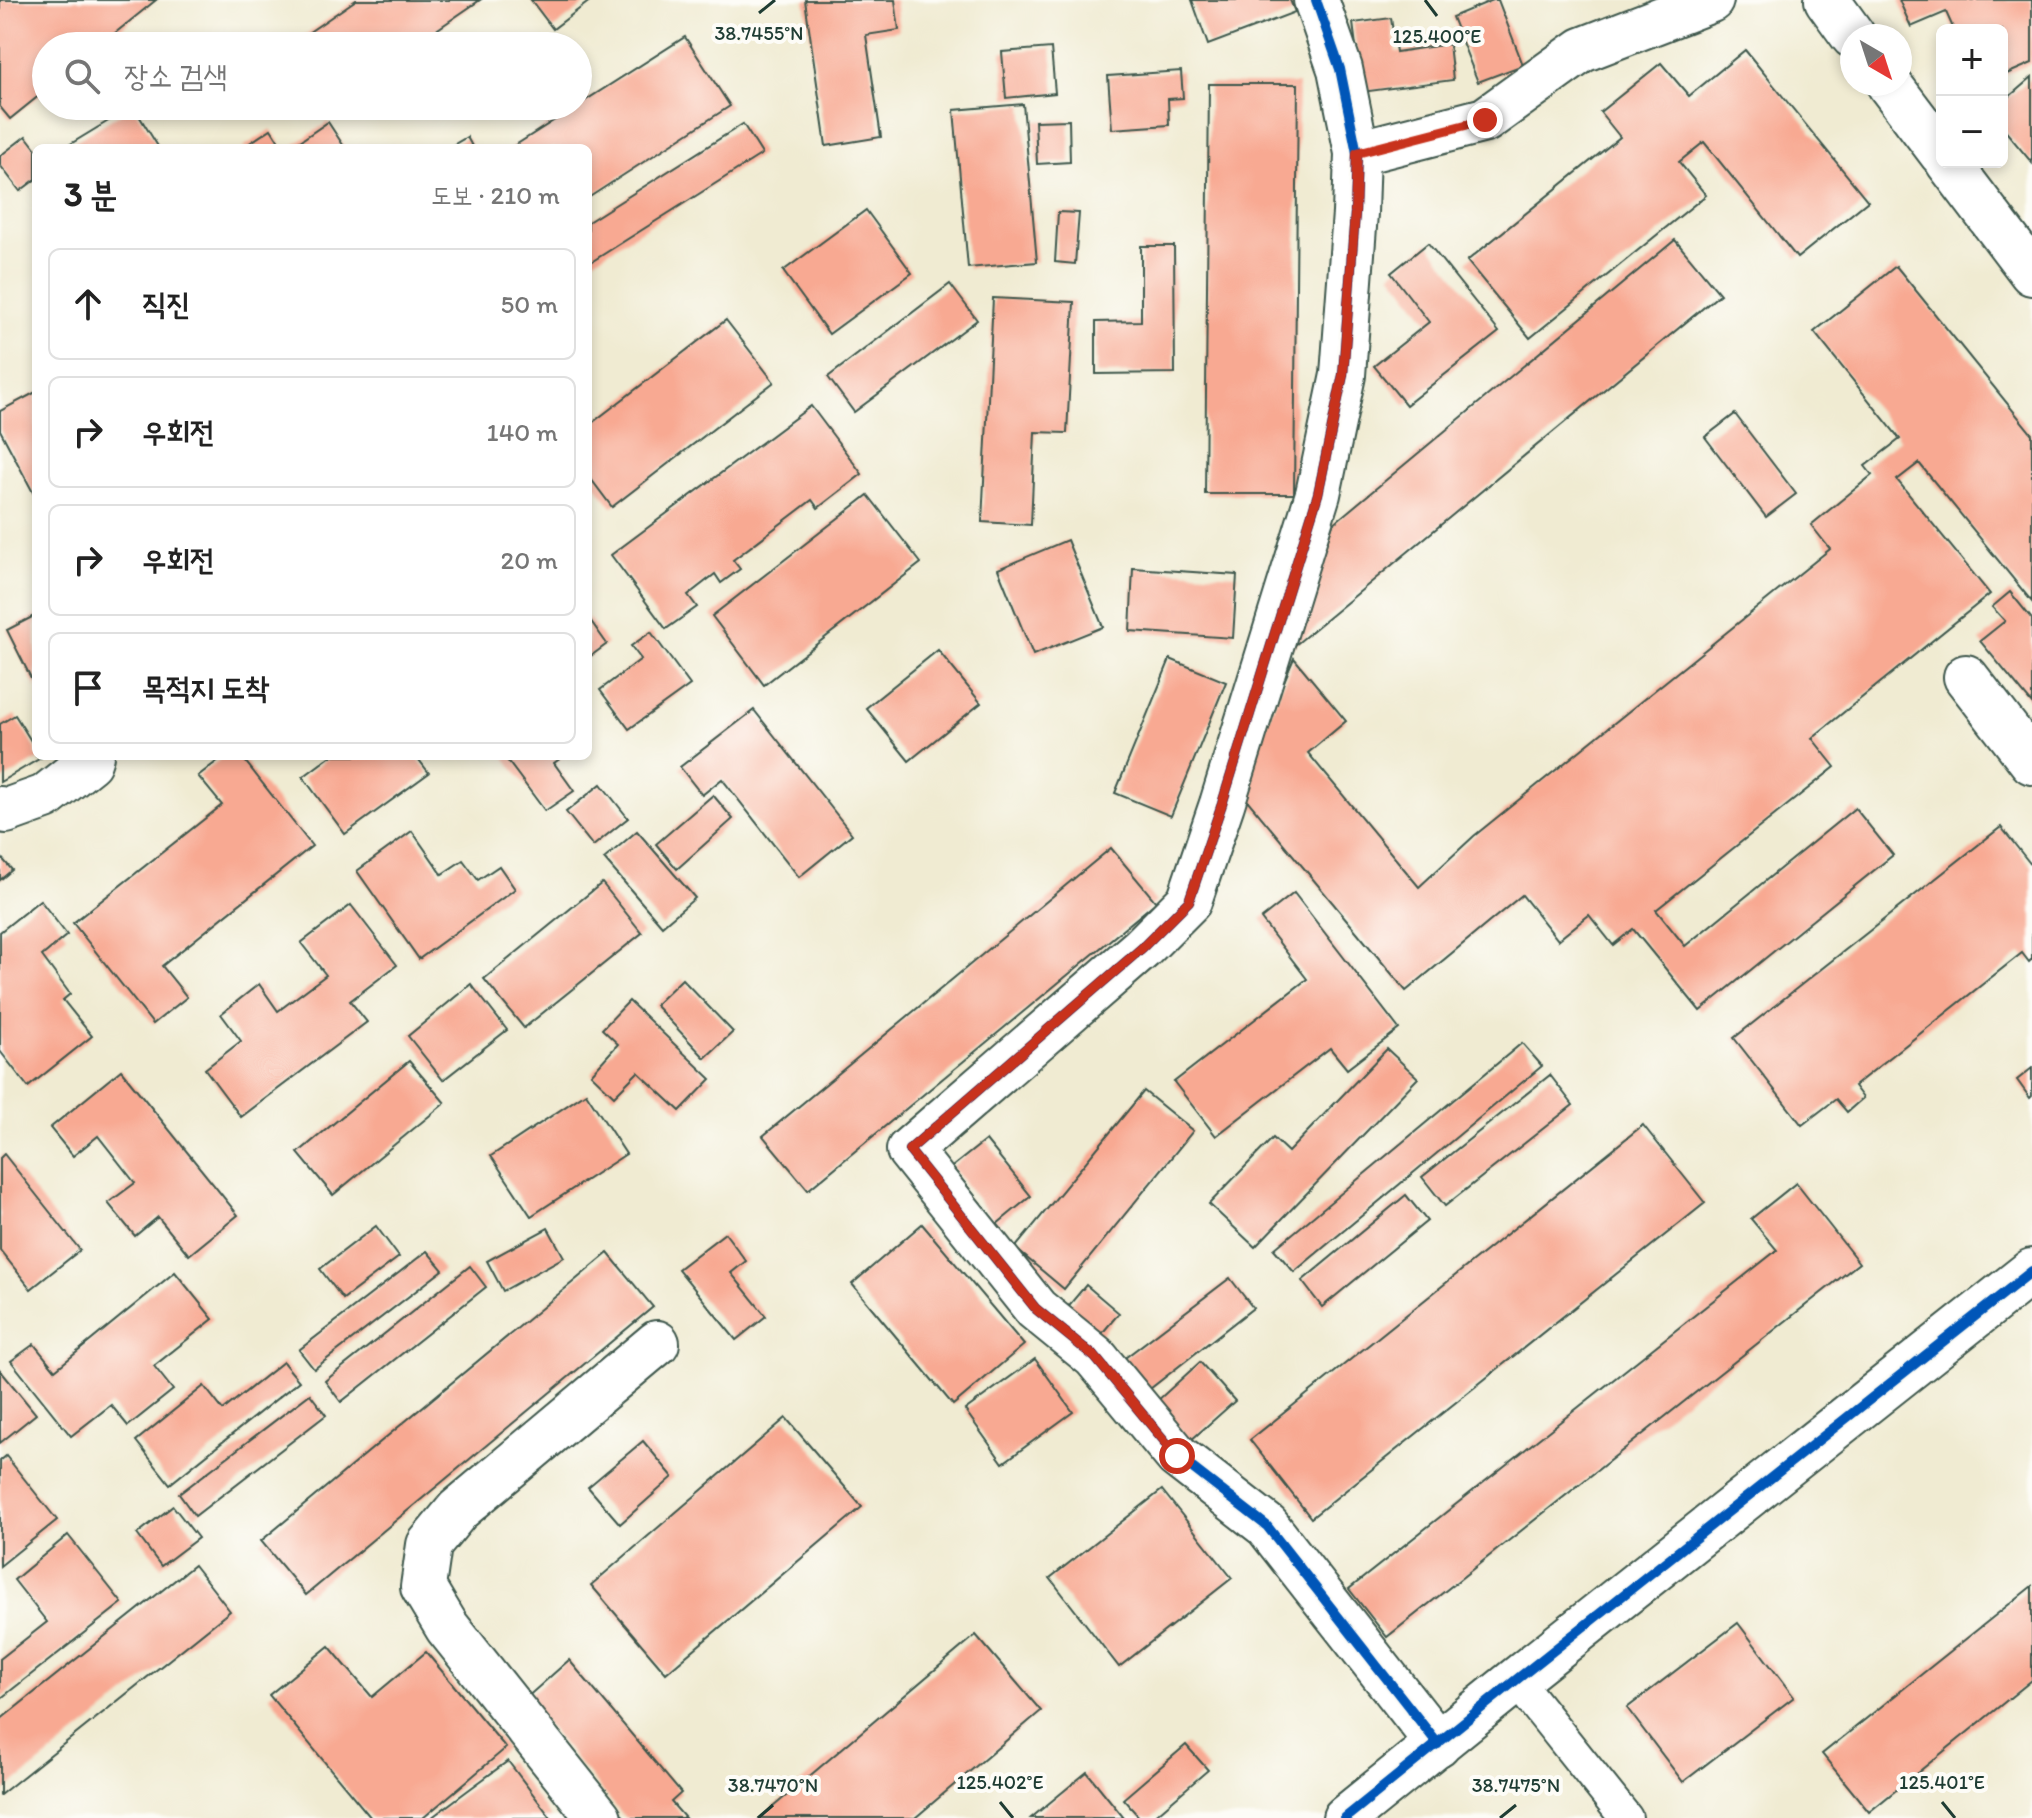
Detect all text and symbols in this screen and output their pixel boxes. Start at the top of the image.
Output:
text: 38.7455°N [714,21,804,45]
text: 125.400°E [1393,24,1481,48]
north arrow [1840,24,1912,96]
map controls [1936,24,2008,168]
button: + [1936,24,2008,96]
search box [32,32,592,120]
icon: search [60,54,104,98]
text: 장소 검색 [124,57,227,94]
button: − [1936,96,2008,168]
route end [1467,102,1503,138]
text: 3 분 [64,174,118,215]
text: 도보 · 210 m [431,179,560,211]
icon: ahead [66,282,110,326]
text: 직진 [142,285,190,322]
text: 50 m [501,288,558,320]
icon: right [66,410,110,454]
text: 우회전 [142,413,214,450]
text: 140 m [487,416,558,448]
icon: right [66,538,110,582]
text: 우회전 [142,541,214,578]
text: 20 m [501,544,558,576]
icon: arrive [66,666,110,710]
text: 목적지 도착 [142,669,269,706]
route start [1159,1438,1195,1474]
text: 125.402°E [956,1770,1044,1794]
text: 125.401°E [1899,1770,1985,1794]
text: 38.7470°N [728,1773,818,1797]
text: 38.7475°N [1472,1773,1560,1797]

